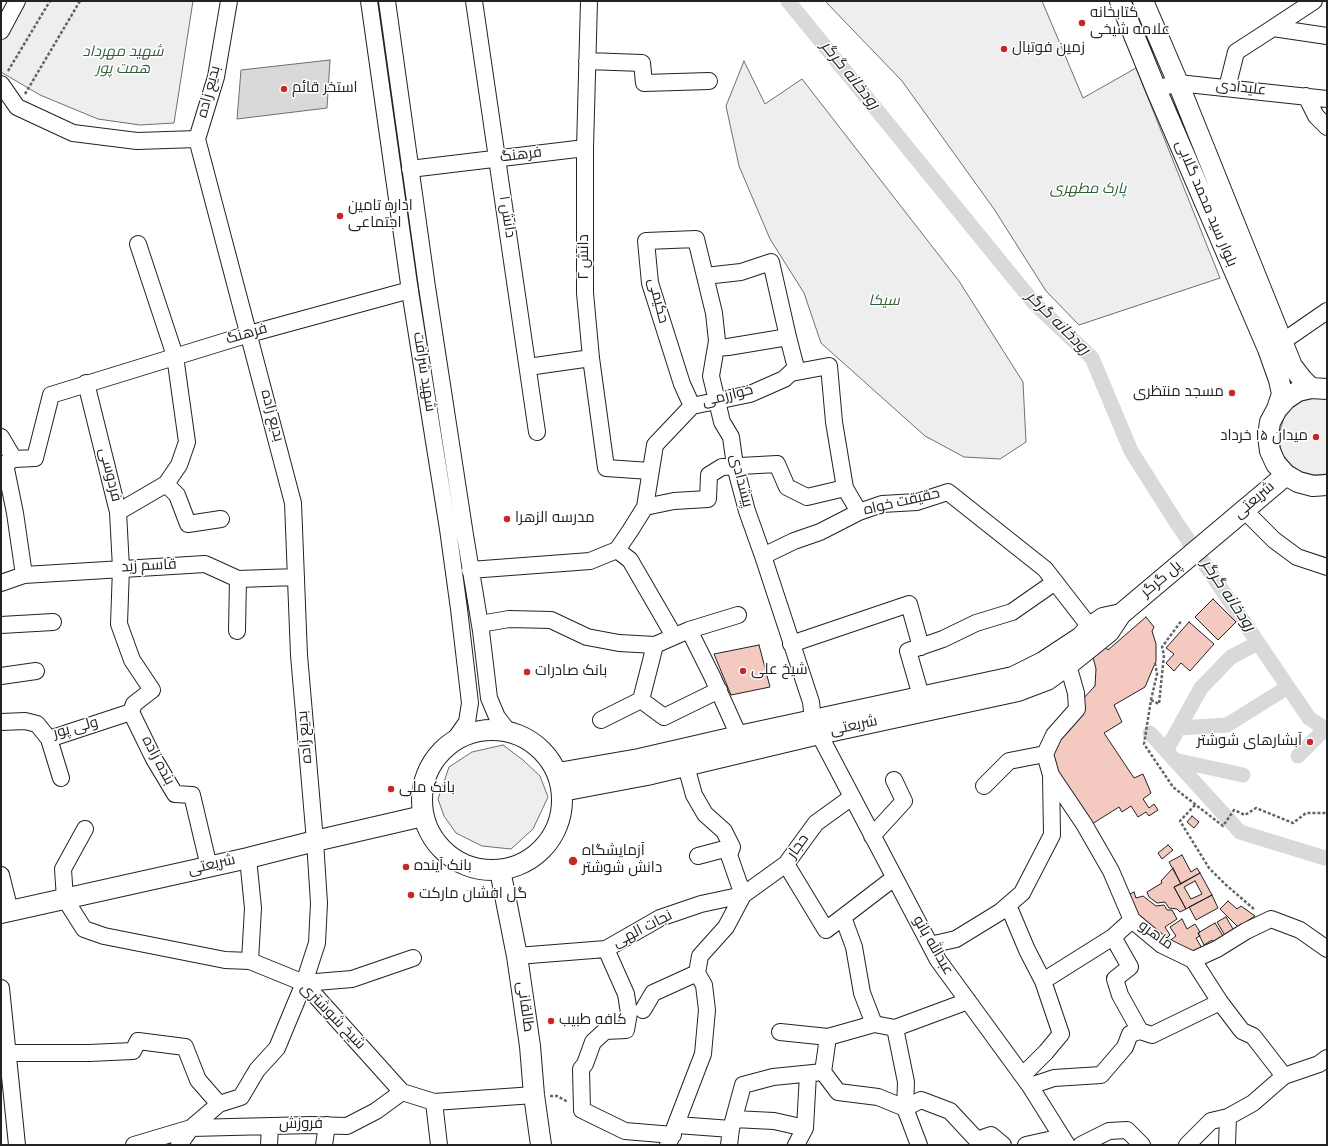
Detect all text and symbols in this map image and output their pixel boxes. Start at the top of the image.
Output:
place label: کتابخانه علامه شیخی [1090,5,1170,40]
marker: کتابخانه علامه شیخی [1077,18,1087,28]
water label: رودخانه گرگر [815,38,883,114]
place label: زمین فوتبال [1012,40,1085,58]
park label: شهید مهرداد همت پور [83,44,163,79]
marker: زمین فوتبال [999,44,1009,54]
street label: بدیع زاده [194,64,226,120]
street label: علیدادی [1215,77,1267,101]
place label: استخر قائم [292,80,358,98]
marker: استخر قائم [279,84,289,94]
street label: بلوار سید محمد گلابی [1170,138,1240,270]
street label: فرهنگ [499,144,543,168]
park label: پارک مطهری [1050,181,1126,199]
street label: دانش ۱ [494,195,518,239]
place label: اداره تامین اجتماعی [348,198,413,233]
marker: اداره تامین اجتماعی [335,211,345,221]
street label: دانش ۲ [576,234,594,280]
street label: حکیمی [643,277,671,325]
water label: رودخانه گرگر [1021,288,1093,360]
park label: سیکا [868,293,900,311]
street label: فرهنگ [224,321,270,349]
street label: شهید شرافت [408,331,438,413]
street label: خوارزمی [701,382,755,412]
place label: مسجد منتظری [1133,384,1224,402]
street label: بدیع زاده [255,388,287,444]
marker: مسجد منتظری [1227,388,1237,398]
place label: میدان ۱۵ خرداد [1220,428,1308,446]
marker: میدان ۱۵ خرداد [1311,432,1321,442]
street label: فردوسی [94,446,124,504]
street label: پیشدادی [725,453,755,509]
street label: شریعتی [1231,479,1279,523]
street label: حقیقت خواه [862,485,942,521]
place label: مدرسه الزهرا [515,510,595,528]
marker: مدرسه الزهرا [502,514,512,524]
water label: رودخانه گرگر [1196,556,1258,636]
street label: قاسم زید [121,557,177,577]
street label: پل گرگر [1138,558,1186,602]
place label: شیخ علی [751,662,808,680]
place label: بانک صادرات [535,663,607,681]
marker: شیخ علی [738,666,748,676]
marker: بانک صادرات [522,667,532,677]
street label: بدیع زاده [295,710,317,764]
street label: شریعتی [829,713,879,741]
street label: ولی پور [51,714,101,744]
street label: بنده زاده [137,733,177,789]
place label: آبشارهای شوشتر [1197,733,1302,751]
marker: آبشارهای شوشتر [1305,737,1315,747]
place label: بانک ملی [399,780,455,798]
marker: بانک ملی [386,784,396,794]
street label: حجار [784,831,814,863]
place label: آزمایشگاه دانش شوشتر [582,843,662,878]
street label: شریعتی [187,852,237,880]
marker: آزمایشگاه دانش شوشتر [567,855,579,867]
place label: بانک آینده [414,858,472,876]
marker: بانک آینده [401,862,411,872]
place label: گل افشان مارکت [419,886,527,904]
marker: گل افشان مارکت [406,890,416,900]
street label: نجات الهی [610,907,676,953]
street label: عبدالله بانو [908,913,956,979]
street label: ماهرو [1134,917,1176,955]
street label: شیخ شوشتری [296,980,368,1054]
street label: طالقانی [512,981,536,1033]
place label: کافه طبیب [559,1012,627,1030]
marker: کافه طبیب [546,1016,556,1026]
street label: فروزش [279,1116,323,1134]

